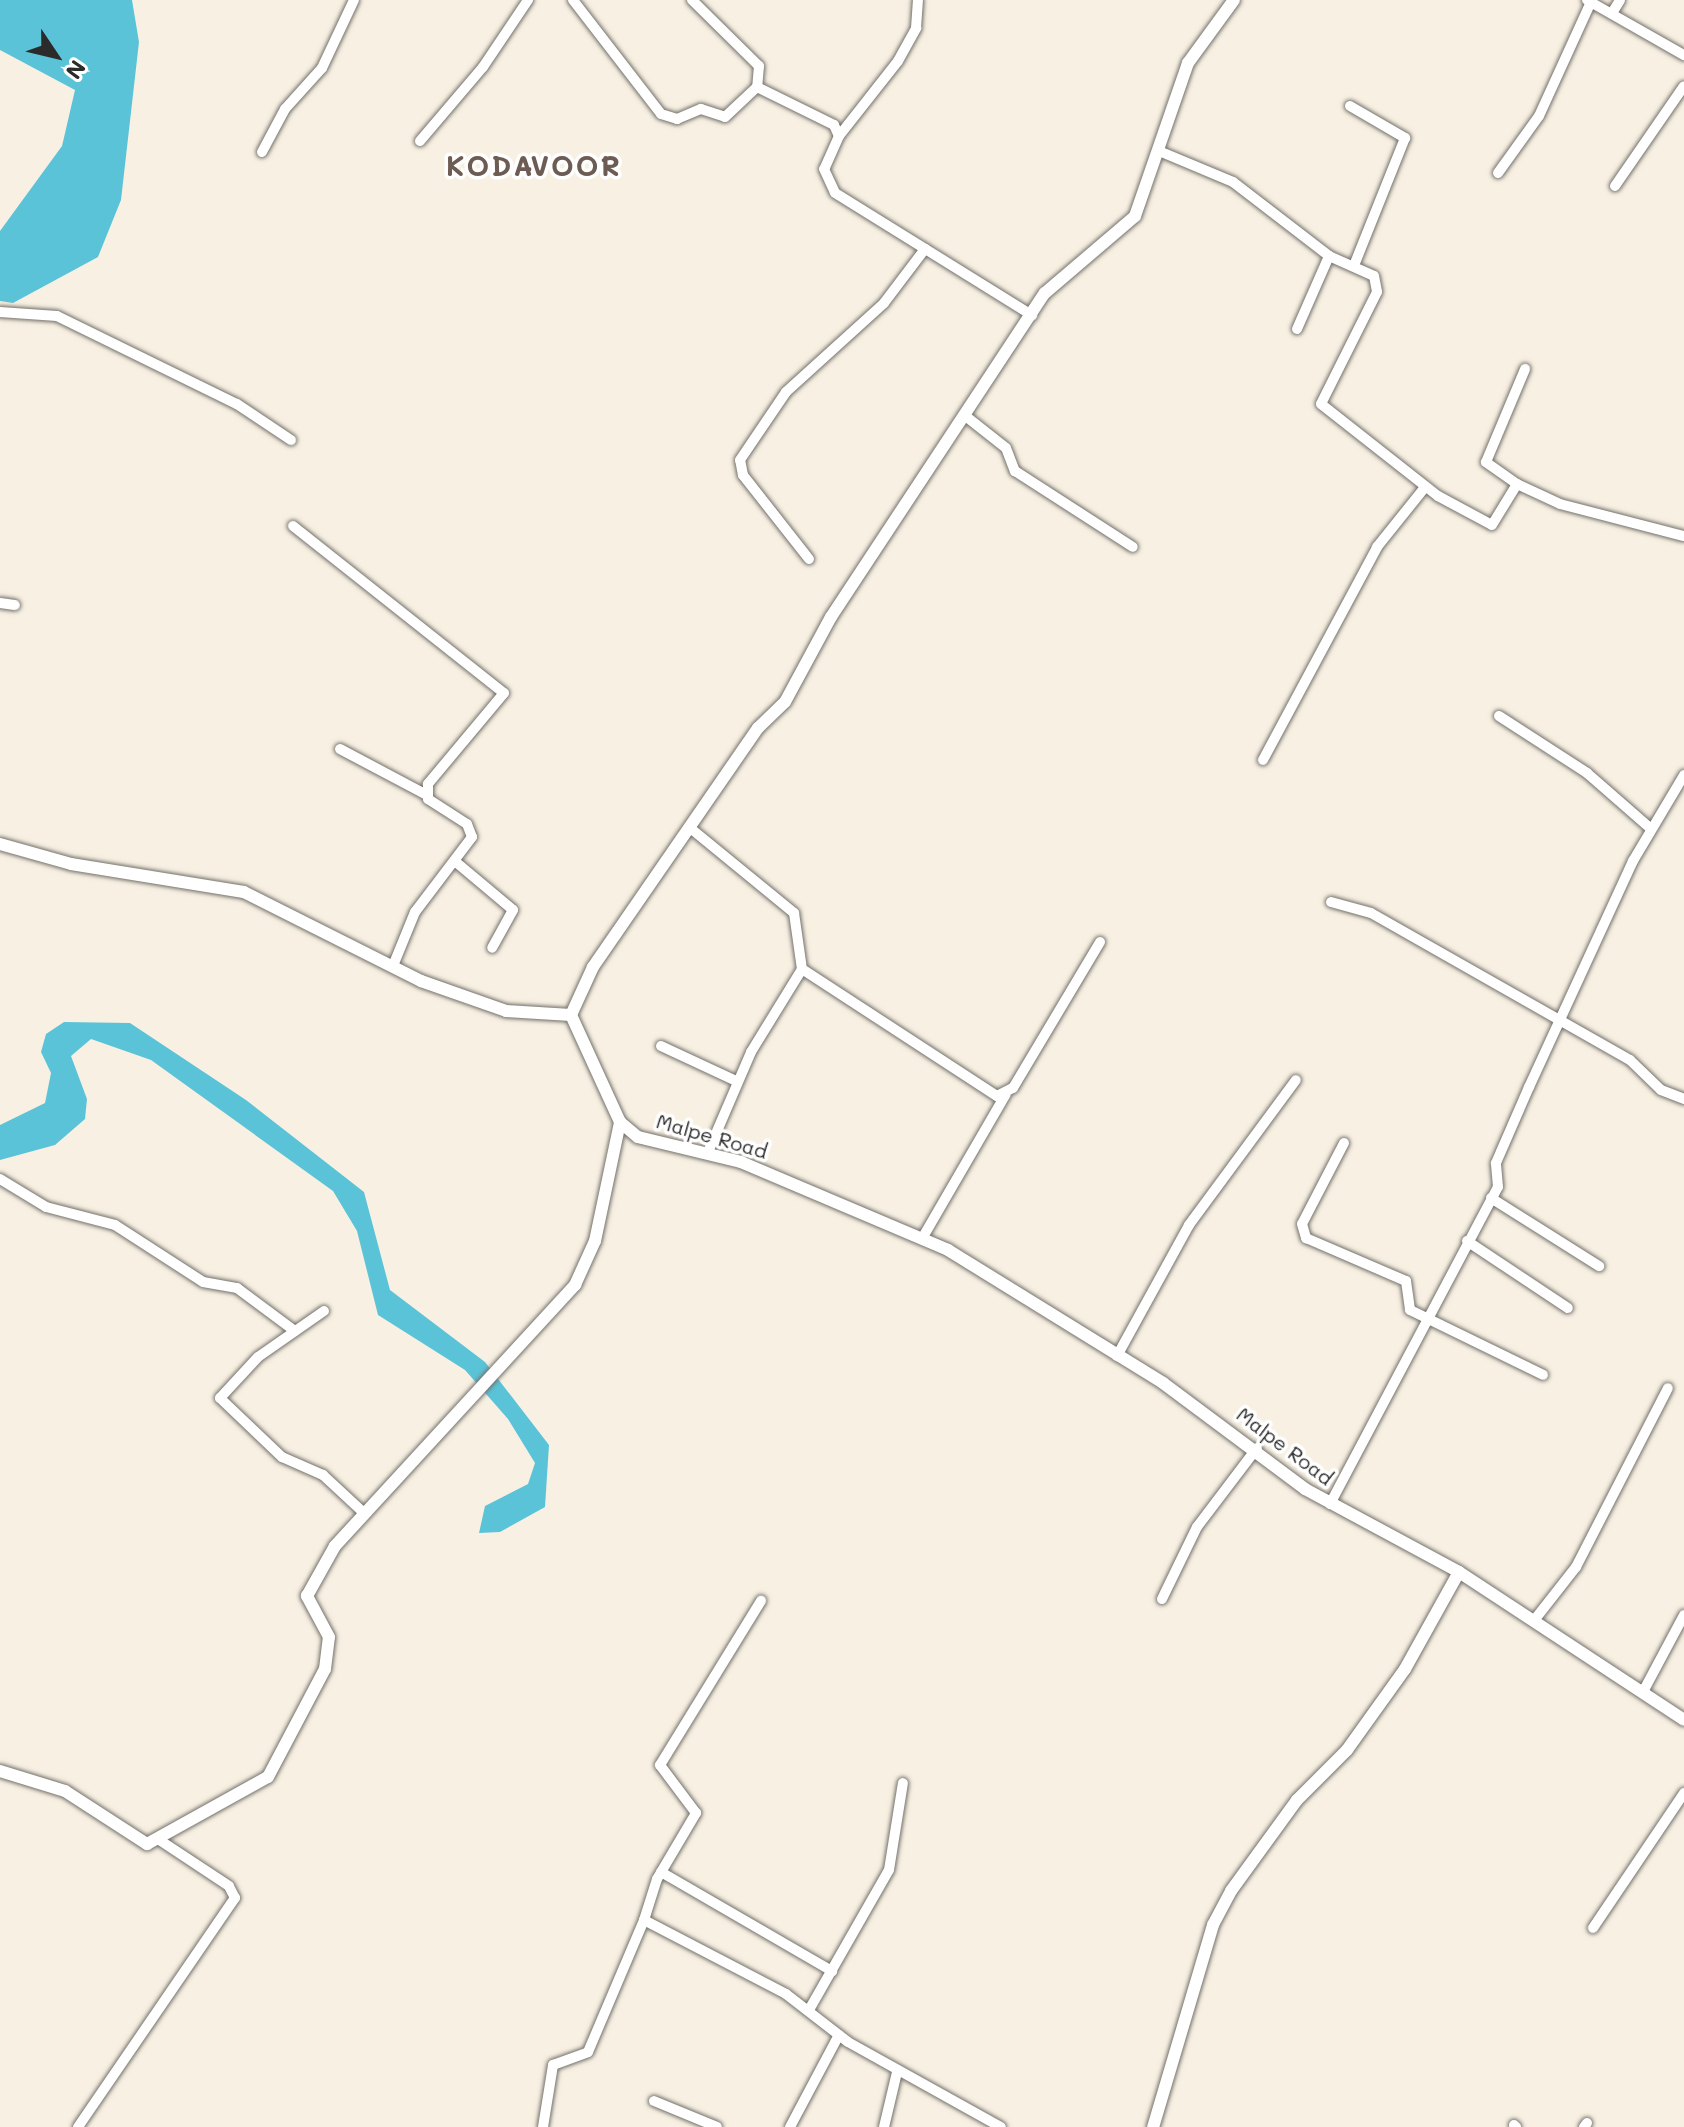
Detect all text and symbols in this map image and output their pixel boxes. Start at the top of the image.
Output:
north arrow [16,16,96,96]
text: N [59,55,93,85]
district label: KODAVOOR [446,148,622,182]
street label: Malpe Road [654,1109,770,1163]
street label: Malpe Road [1232,1402,1338,1490]

